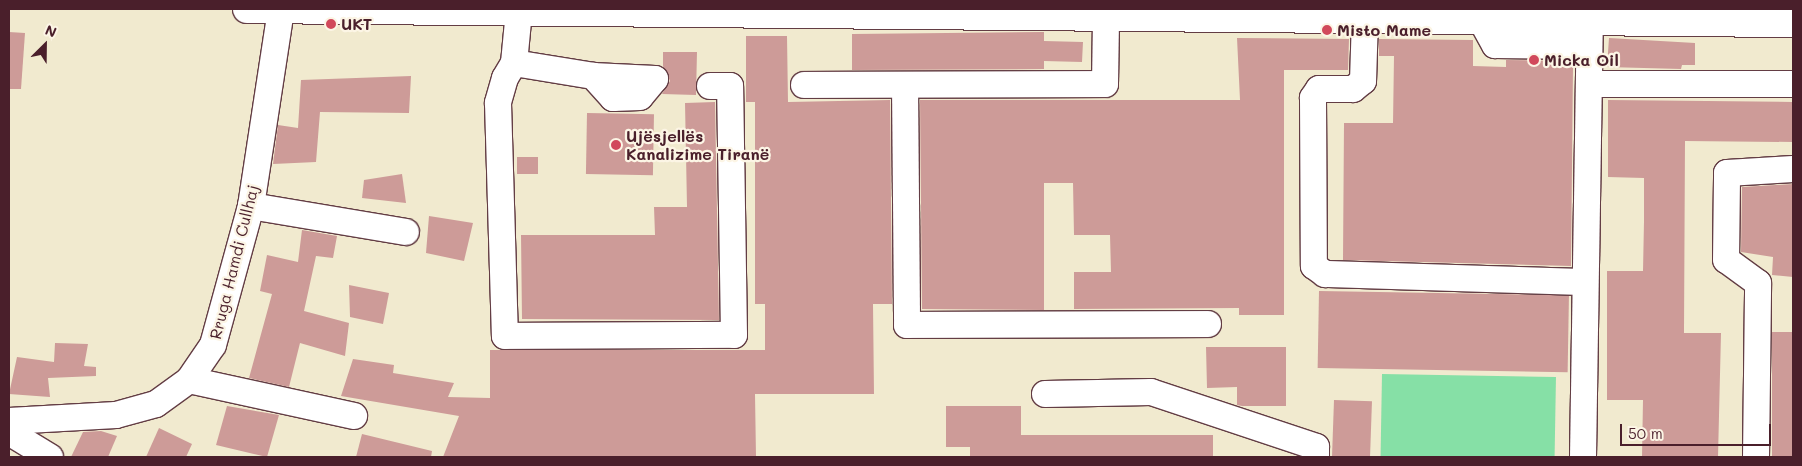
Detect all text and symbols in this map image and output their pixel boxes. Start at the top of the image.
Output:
place label: UKT [341,14,372,34]
marker: UKT [325,18,337,30]
north arrow [20,20,70,70]
text: N [42,20,60,42]
place label: Misto Mame [1337,20,1431,40]
marker: Misto Mame [1321,24,1333,36]
place label: Micka Oil [1544,50,1619,70]
marker: Micka Oil [1528,54,1540,66]
place label: Ujësjellës Kanalizime Tiranë [626,126,769,164]
marker: Ujësjellës Kanalizime Tiranë [610,139,622,151]
street label: Rruga Hamdi Cullhaj [206,183,262,341]
scale bar [1622,414,1773,446]
text: 50 m [1628,423,1663,443]

